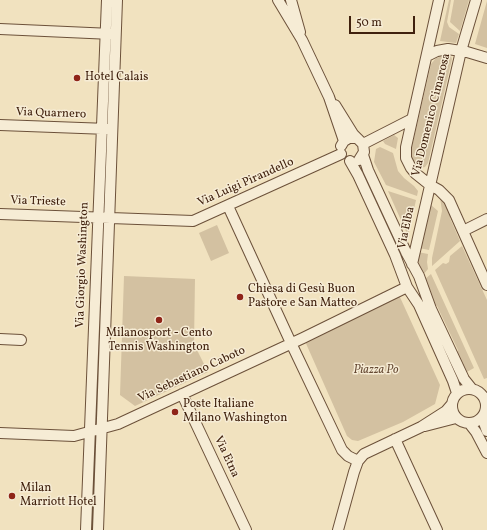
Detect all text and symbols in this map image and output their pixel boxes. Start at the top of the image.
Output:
scale bar [351,8,417,34]
text: 50 m [356,15,382,31]
street label: Via Domenico Cimarosa [410,52,454,178]
place label: Hotel Calais [85,71,148,85]
marker: Hotel Calais [72,73,82,83]
street label: Via Quarnero [16,106,86,122]
street label: Via Luigi Pirandello [196,155,296,211]
street label: Via Trieste [10,194,66,210]
street label: Via Giorgio Washington [74,202,92,328]
street label: Via Elba [395,205,419,251]
place label: Chiesa di Gesù Buon Pastore e San Matteo [248,283,357,311]
marker: Chiesa di Gesù Buon Pastore e San Matteo [235,292,245,302]
marker: Milanosport - Cento Tennis Washington [154,315,164,325]
place label: Milanosport - Cento Tennis Washington [106,327,212,355]
street label: Via Sebastiano Caboto [136,344,248,406]
park label: Piazza Po [353,364,399,378]
place label: Poste Italiane Milano Washington [183,398,287,426]
marker: Poste Italiane Milano Washington [170,407,180,417]
street label: Via Etna [210,434,242,480]
place label: Milan Marriott Hotel [20,482,97,510]
marker: Milan Marriott Hotel [7,491,17,501]

